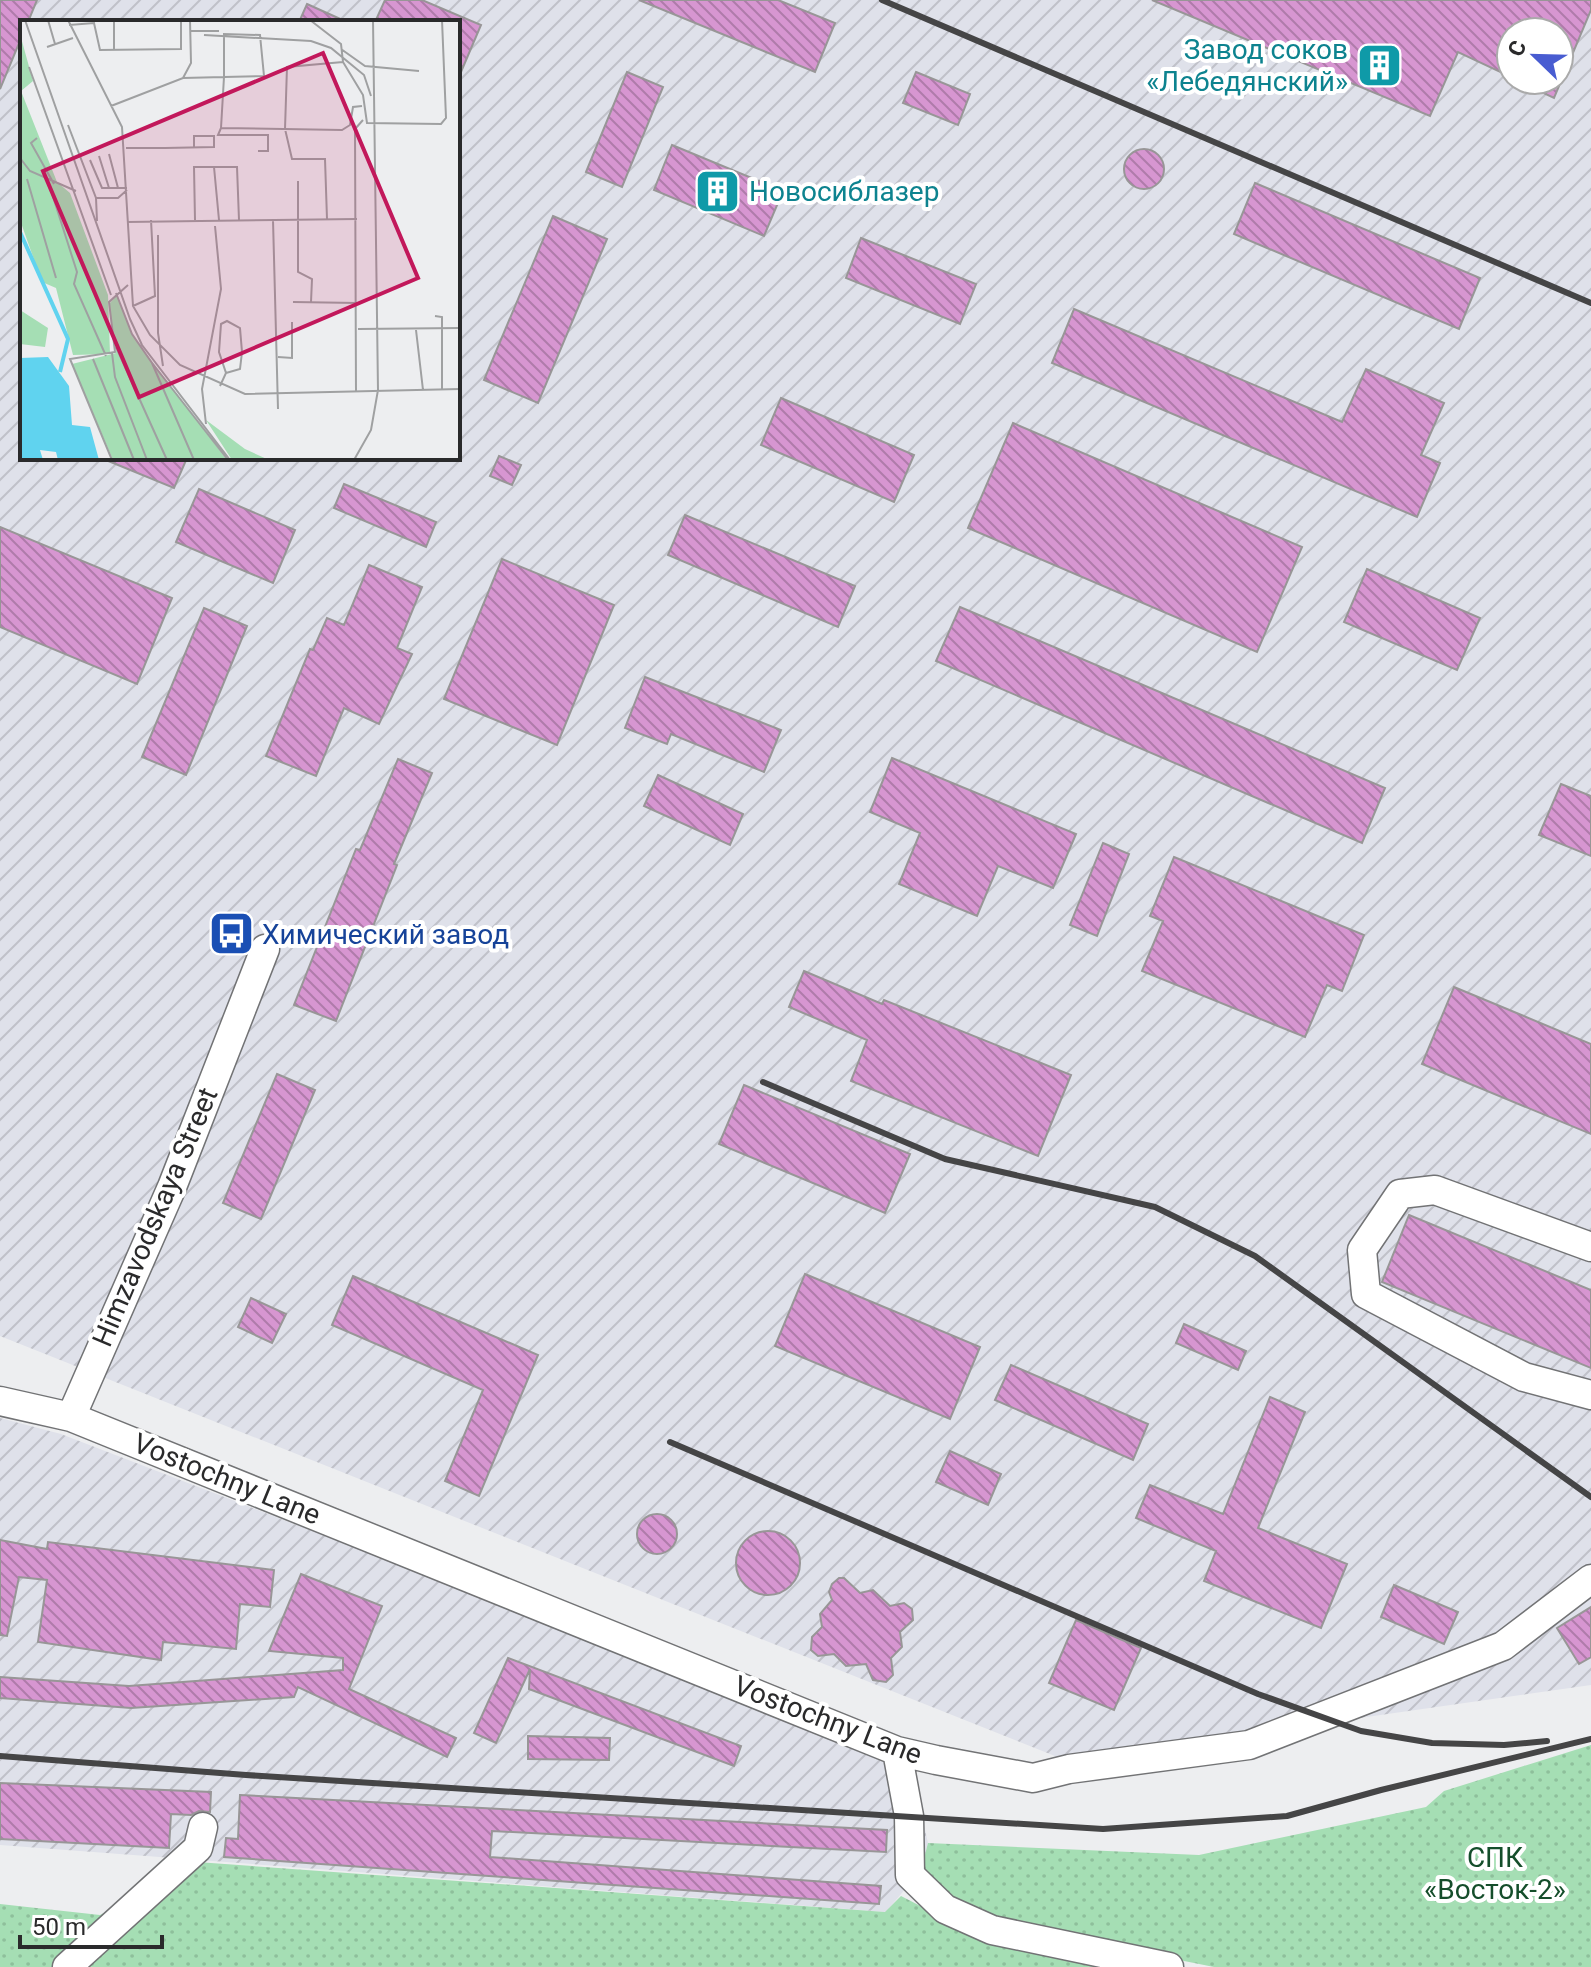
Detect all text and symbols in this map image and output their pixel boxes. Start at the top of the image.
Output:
north arrow [1495,16,1575,96]
inset map [20,20,460,460]
place label: Завод соков «Лебедянский» [1146,33,1348,98]
text: С [1503,37,1531,60]
building icon: Завод соков «Лебедянский» [1355,41,1403,89]
building icon: Новосиблазер [694,167,742,215]
place label: Новосиблазер [749,175,939,208]
bus stop icon: Химический завод [207,910,255,958]
place label: Химический завод [262,918,509,951]
street label: Himzavodskaya Street [85,1083,225,1351]
street label: Vostochny Lane [129,1426,325,1532]
street label: Vostochny Lane [729,1669,927,1771]
park label: СПК «Восток-2» [1424,1841,1566,1906]
scale bar [20,1899,162,1949]
text: 50 m [32,1913,86,1941]

